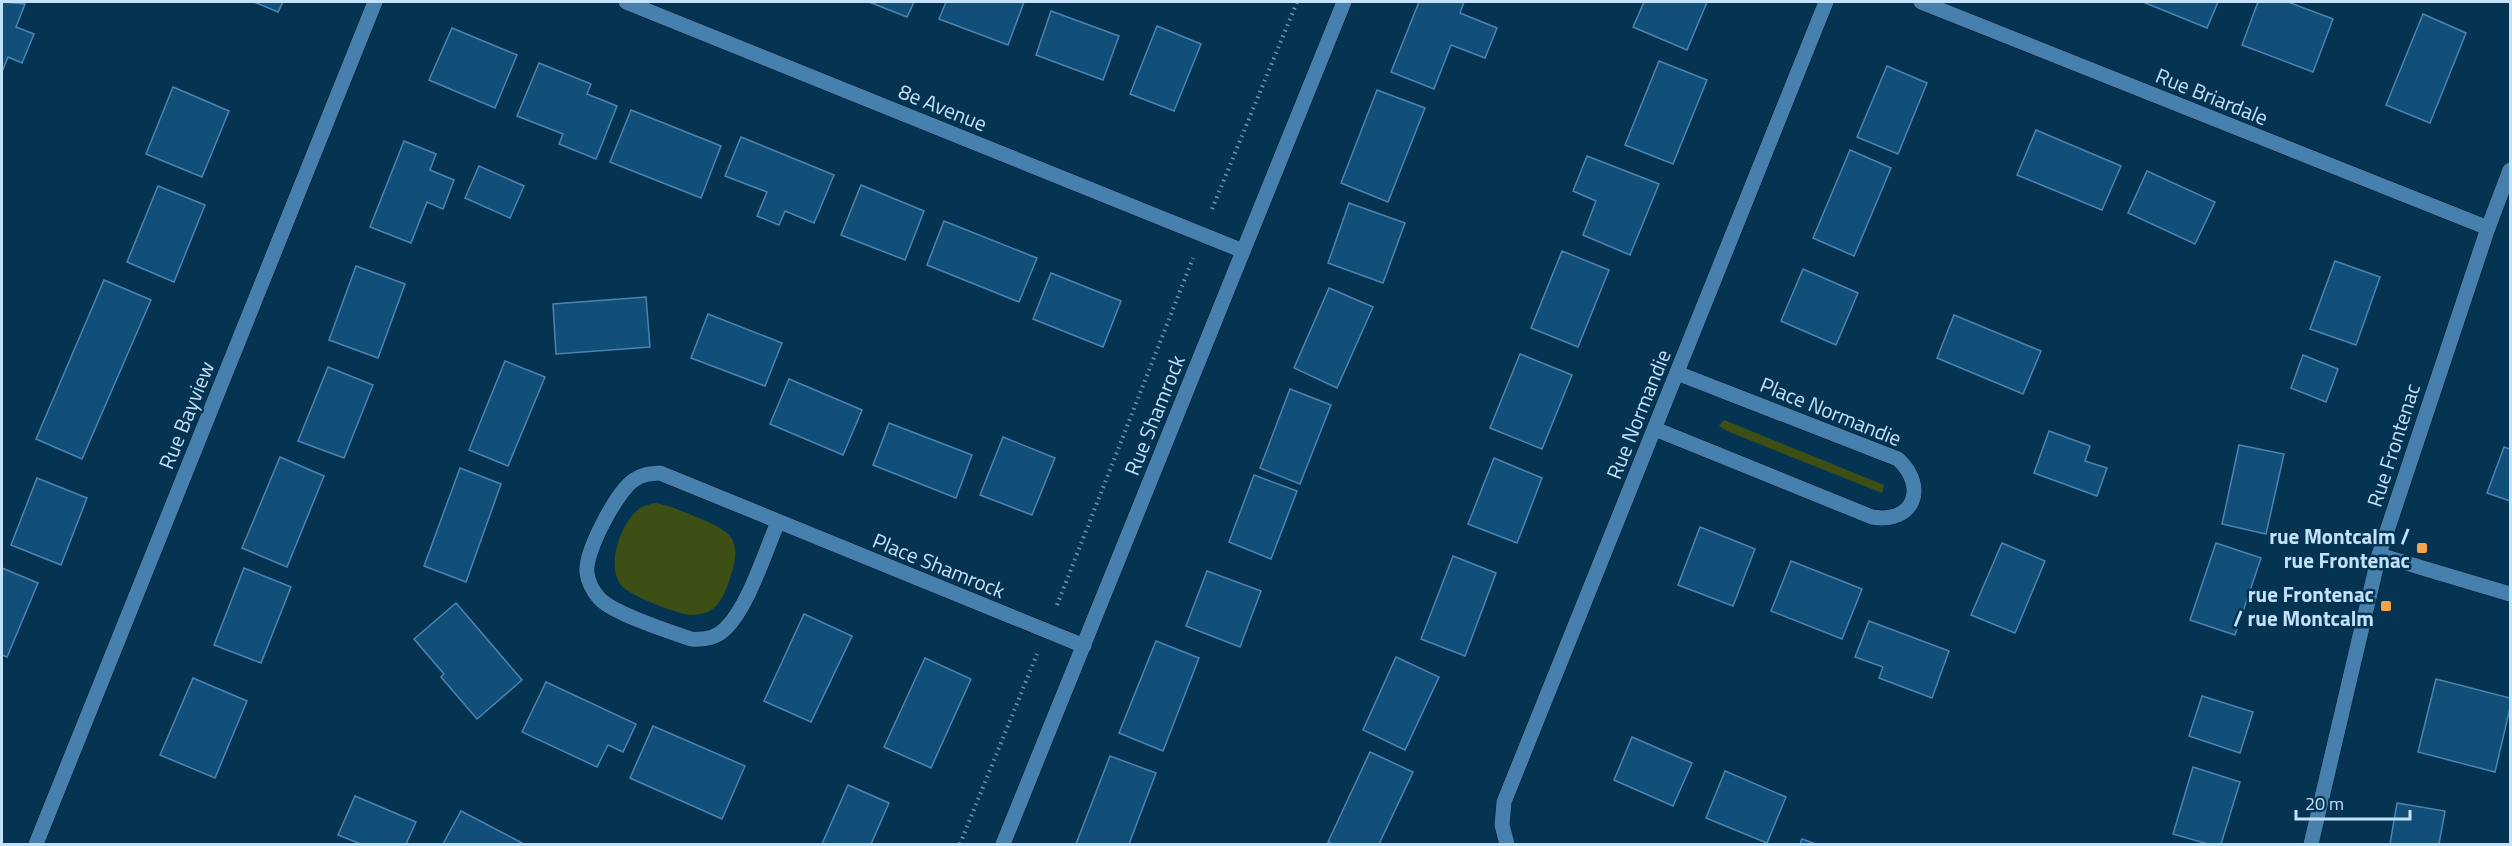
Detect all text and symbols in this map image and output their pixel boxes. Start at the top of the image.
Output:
street label: Rue Briardale [2151,59,2273,133]
street label: 8e Avenue [894,75,992,139]
street label: Rue Normandie [1597,344,1679,484]
street label: Rue Shamrock [1115,350,1193,480]
street label: Rue Bayview [150,356,222,474]
street label: Place Normandie [1755,368,1907,454]
street label: Rue Frontenac [2358,379,2428,511]
place label: rue Montcalm / rue Frontenac [2269,520,2410,576]
street label: Place Shamrock [868,524,1010,606]
marker: rue Montcalm / rue Frontenac [2415,541,2429,555]
place label: rue Frontenac / rue Montcalm [2233,578,2374,634]
marker: rue Frontenac / rue Montcalm [2379,599,2393,613]
scale bar [2296,783,2410,821]
text: 20 m [2305,790,2344,817]

